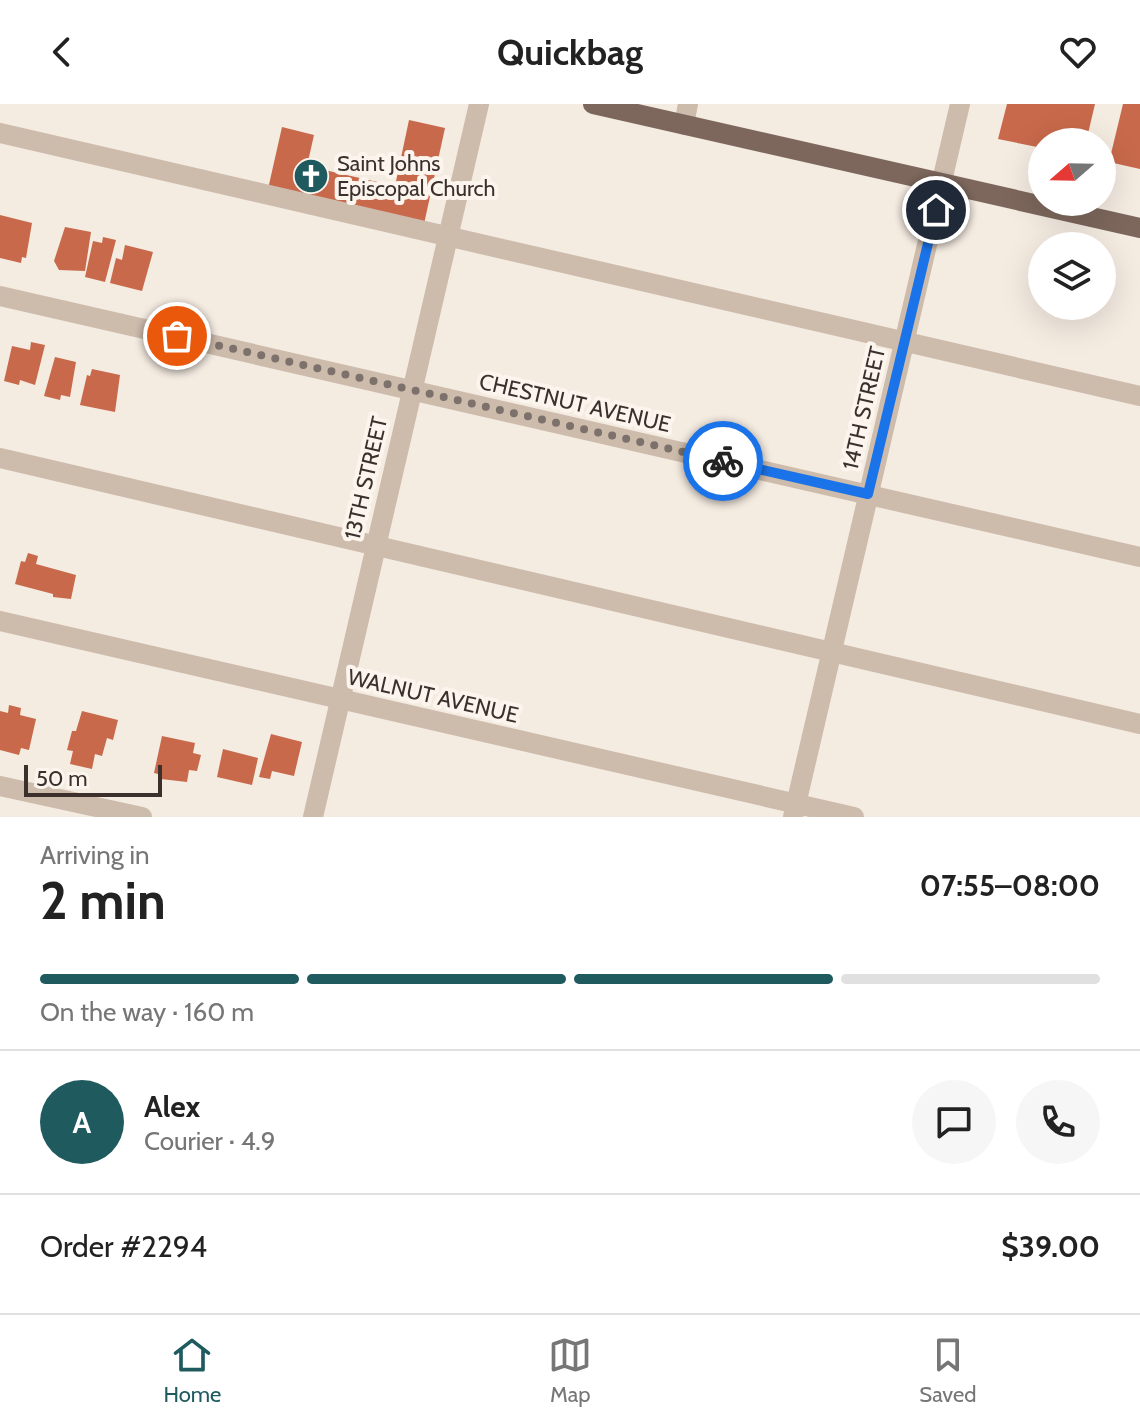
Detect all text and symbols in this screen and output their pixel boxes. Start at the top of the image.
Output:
icon: back [40,30,84,74]
text: Quickbag [497,30,643,74]
icon: heart [1056,30,1100,74]
north arrow [1028,128,1116,216]
map controls [1028,128,1116,320]
place label: Saint Johns Episcopal Church [337,150,496,202]
church icon: Saint Johns Episcopal Church [292,157,330,195]
pin [902,176,970,244]
icon: home [914,188,958,232]
button: layers [1028,232,1116,320]
pin [143,302,211,370]
icon: bag [155,314,199,358]
street label: 14TH STREET [837,343,891,472]
street label: CHESTNUT AVENUE [477,368,673,438]
street label: 13TH STREET [339,414,393,542]
courier [683,421,763,501]
icon: bike [701,439,745,483]
street label: WALNUT AVENUE [345,663,521,729]
scale bar [24,761,162,797]
text: 50 m [36,765,88,792]
text: Arriving in [40,839,150,871]
text: 07:55–08:00 [920,867,1100,904]
text: 2 min [40,869,166,932]
text: On the way · 160 m [40,996,254,1028]
button: chat [912,1080,996,1164]
button: phone [1016,1080,1100,1164]
text: Alex [144,1088,200,1125]
text: A [73,1104,91,1141]
text: Courier · 4.9 [144,1125,276,1157]
text: Order #2294 [40,1228,207,1265]
text: $39.00 [1001,1228,1100,1265]
tab: Home [163,1333,221,1408]
tab: Map [548,1333,592,1408]
tab: Saved [919,1333,976,1408]

